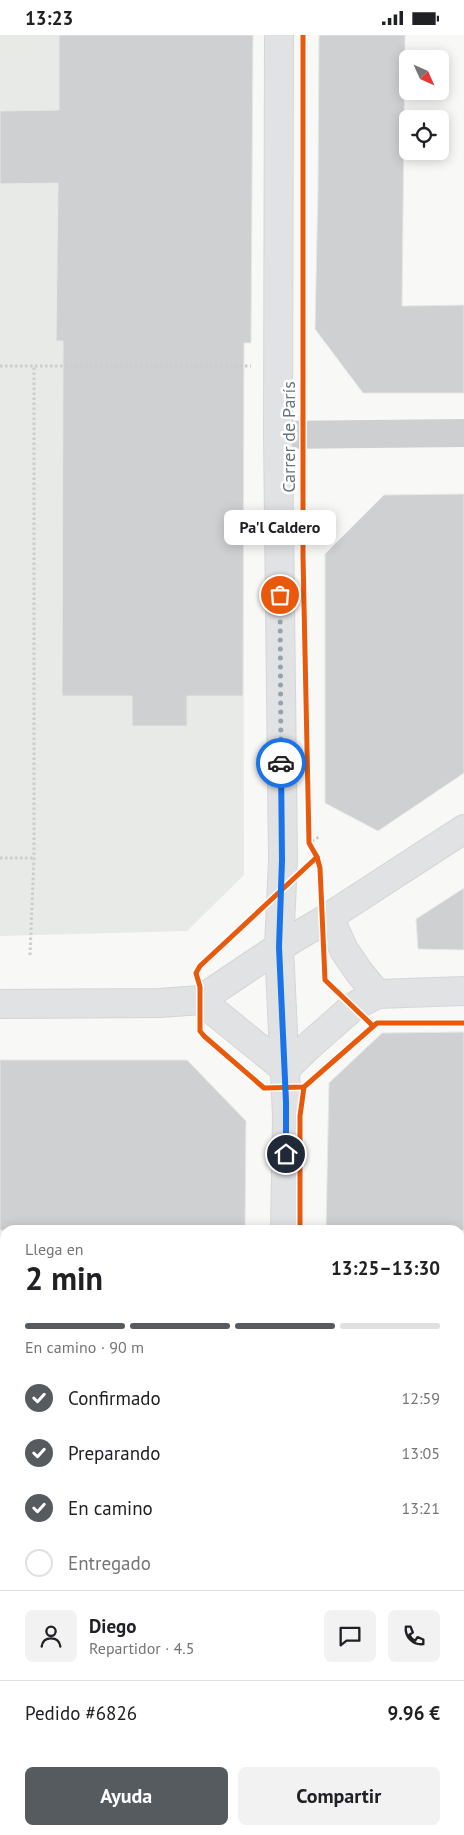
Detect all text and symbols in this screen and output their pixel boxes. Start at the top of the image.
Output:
text: 13:23 [25,6,73,30]
north arrow [399,50,449,100]
map controls [399,50,449,160]
button: locate [399,110,449,160]
street label: Carrer de París [277,381,300,493]
callout: Pa'l Caldero [224,510,336,545]
text: Pa'l Caldero [240,517,320,537]
pin [259,574,301,616]
icon: bag [266,581,294,609]
courier [256,738,306,788]
icon: car [267,749,295,777]
pin [265,1133,307,1175]
icon: home [272,1140,300,1168]
text: Llega en [25,1239,84,1259]
text: 13:25–13:30 [331,1256,440,1280]
text: 2 min [25,1257,103,1299]
text: En camino · 90 m [25,1337,144,1357]
icon: check [25,1384,53,1412]
text: Confirmado [68,1386,161,1410]
text: 12:59 [402,1388,440,1408]
icon: check [25,1439,53,1467]
text: Preparando [68,1441,160,1465]
text: 13:05 [402,1443,440,1463]
icon: check [25,1494,53,1522]
text: En camino [68,1496,153,1520]
text: 13:21 [402,1498,440,1518]
text: Entregado [68,1551,151,1575]
button: person [25,1610,77,1662]
button: chat [324,1610,376,1662]
button: phone [388,1610,440,1662]
text: Diego [89,1614,136,1638]
text: Repartidor · 4.5 [89,1638,194,1658]
text: Pedido #6826 [25,1701,137,1725]
text: 9.96 € [387,1701,440,1725]
button: Ayuda [25,1767,228,1825]
button: Compartir [238,1767,440,1825]

